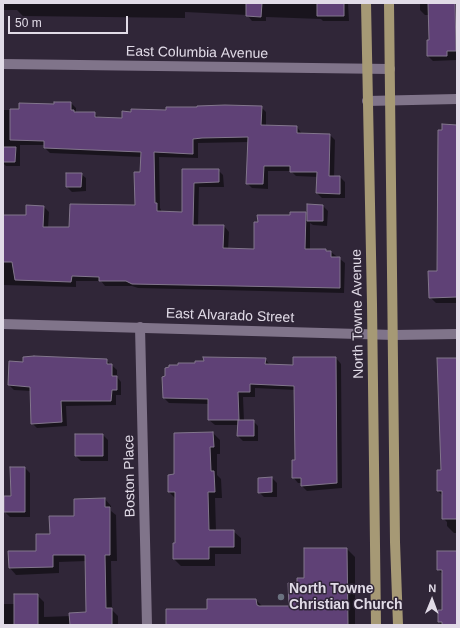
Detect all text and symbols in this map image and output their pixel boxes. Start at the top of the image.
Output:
scale bar [10,8,130,34]
text: 50 m [15,16,42,30]
street label: East Columbia Avenue [126,43,268,63]
street label: North Towne Avenue [348,249,368,379]
street label: East Alvarado Street [166,305,294,327]
street label: Boston Place [121,435,139,517]
north arrow [412,580,452,620]
place label: North Towne Christian Church [289,581,403,614]
text: N [428,582,436,594]
marker: North Towne Christian Church [276,592,286,602]

